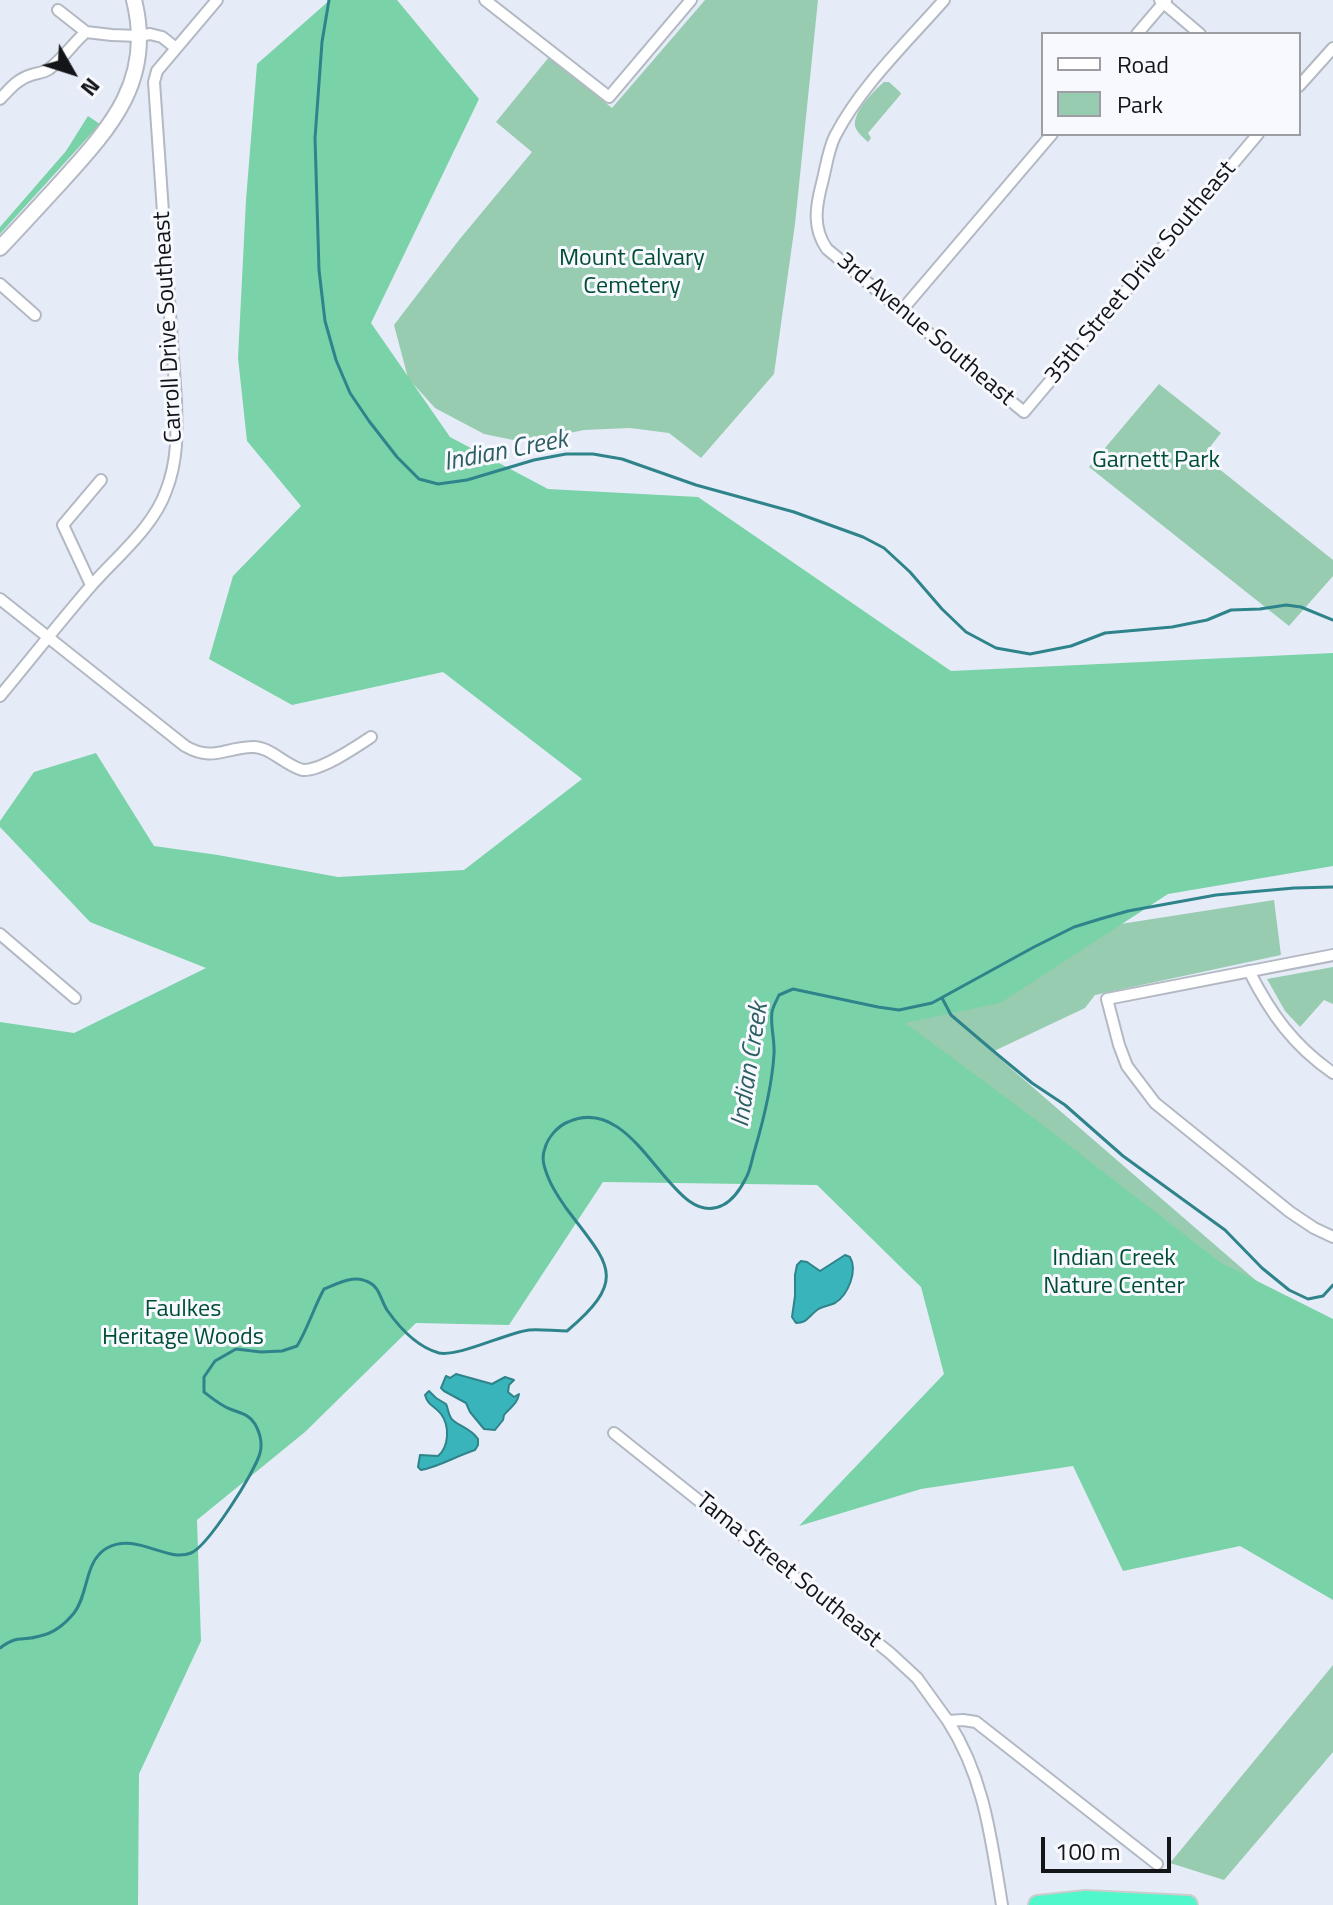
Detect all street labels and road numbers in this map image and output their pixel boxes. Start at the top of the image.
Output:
street label: 35th Street Drive Southeast [1039,156,1243,390]
street label: Carroll Drive Southeast [149,211,189,443]
street label: 3rd Avenue Southeast [830,247,1020,413]
street label: Tama Street Southeast [689,1487,887,1655]

